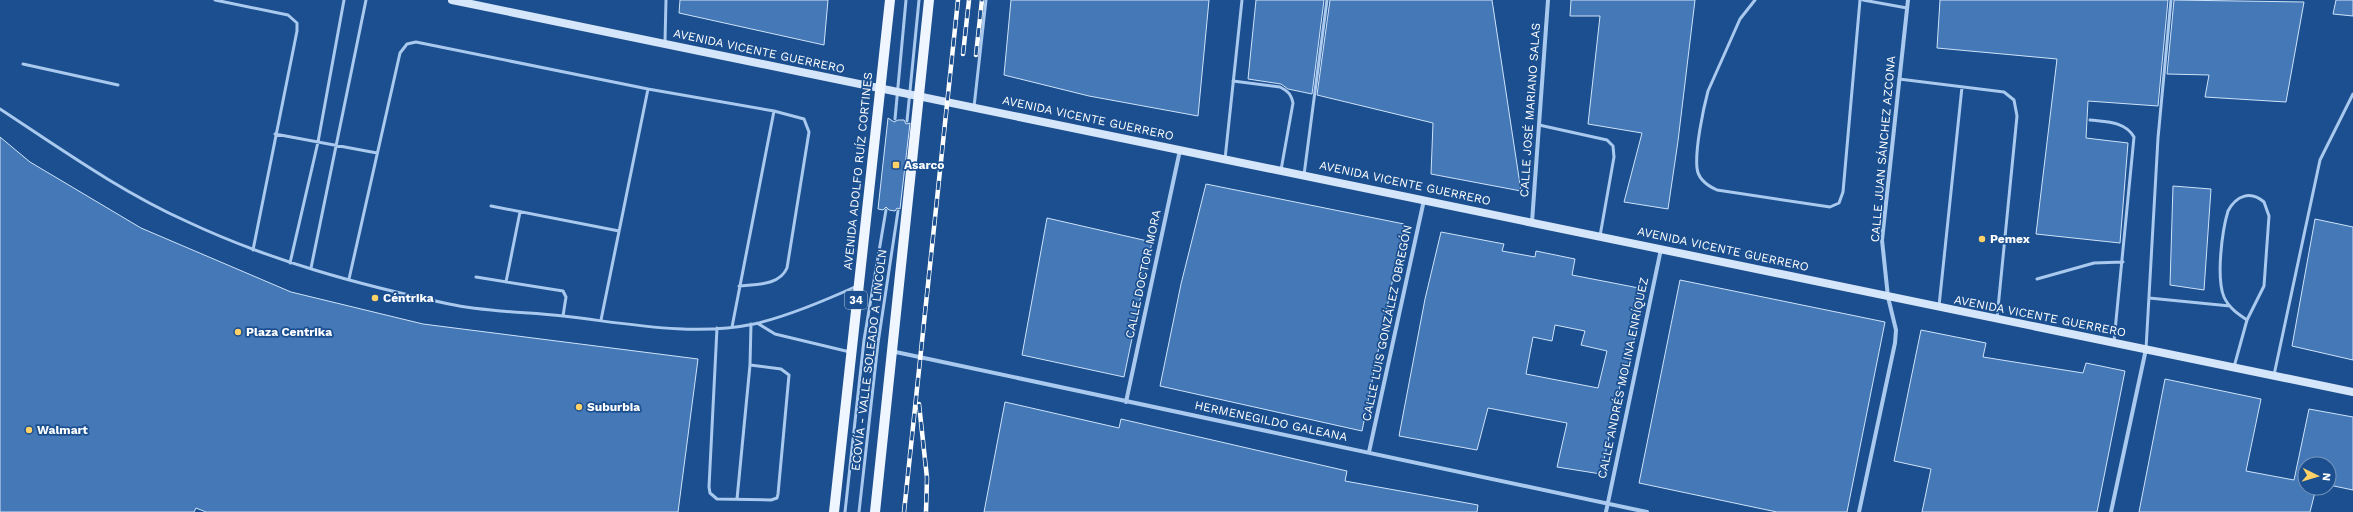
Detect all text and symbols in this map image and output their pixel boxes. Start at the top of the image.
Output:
street label: CALLE JOSÉ MARIANO SALAS [1517,22,1543,198]
street label: AVENIDA VICENTE GUERRERO [672,26,846,76]
street label: CALLE JUAN SÁNCHEZ AZCONA [1868,55,1898,243]
street label: AVENIDA ADOLFO RUÍZ CORTINES [841,71,875,271]
street label: AVENIDA VICENTE GUERRERO [1001,93,1175,143]
place label: Asarco [904,158,945,172]
street label: AVENIDA VICENTE GUERRERO [1318,158,1492,208]
marker: Asarco [891,160,901,170]
street label: CALLE DOCTOR MORA [1123,208,1164,340]
street label: CALLE LUIS GONZÁLEZ OBREGÓN [1359,224,1415,422]
street label: AVENIDA VICENTE GUERRERO [1636,224,1810,274]
place label: Pemex [1990,232,2030,246]
marker: Pemex [1977,234,1987,244]
street label: ECOVÍA - VALLE SOLEADO A LINCOLN [848,248,890,472]
street label: CALLE ANDRÉS MOLINA ENRÍQUEZ [1595,276,1651,480]
place label: Céntrika [383,291,434,305]
road number: 34 [845,291,867,309]
street label: AVENIDA VICENTE GUERRERO [1953,292,2127,340]
marker: Céntrika [370,293,380,303]
place label: Plaza Centrika [246,325,332,339]
marker: Plaza Centrika [233,327,243,337]
street label: HERMENEGILDO GALEANA [1193,398,1349,444]
place label: Suburbia [587,400,640,414]
marker: Suburbia [574,402,584,412]
place label: Walmart [37,423,89,437]
marker: Walmart [24,425,34,435]
north arrow [2297,456,2337,496]
text: N [2320,472,2333,481]

